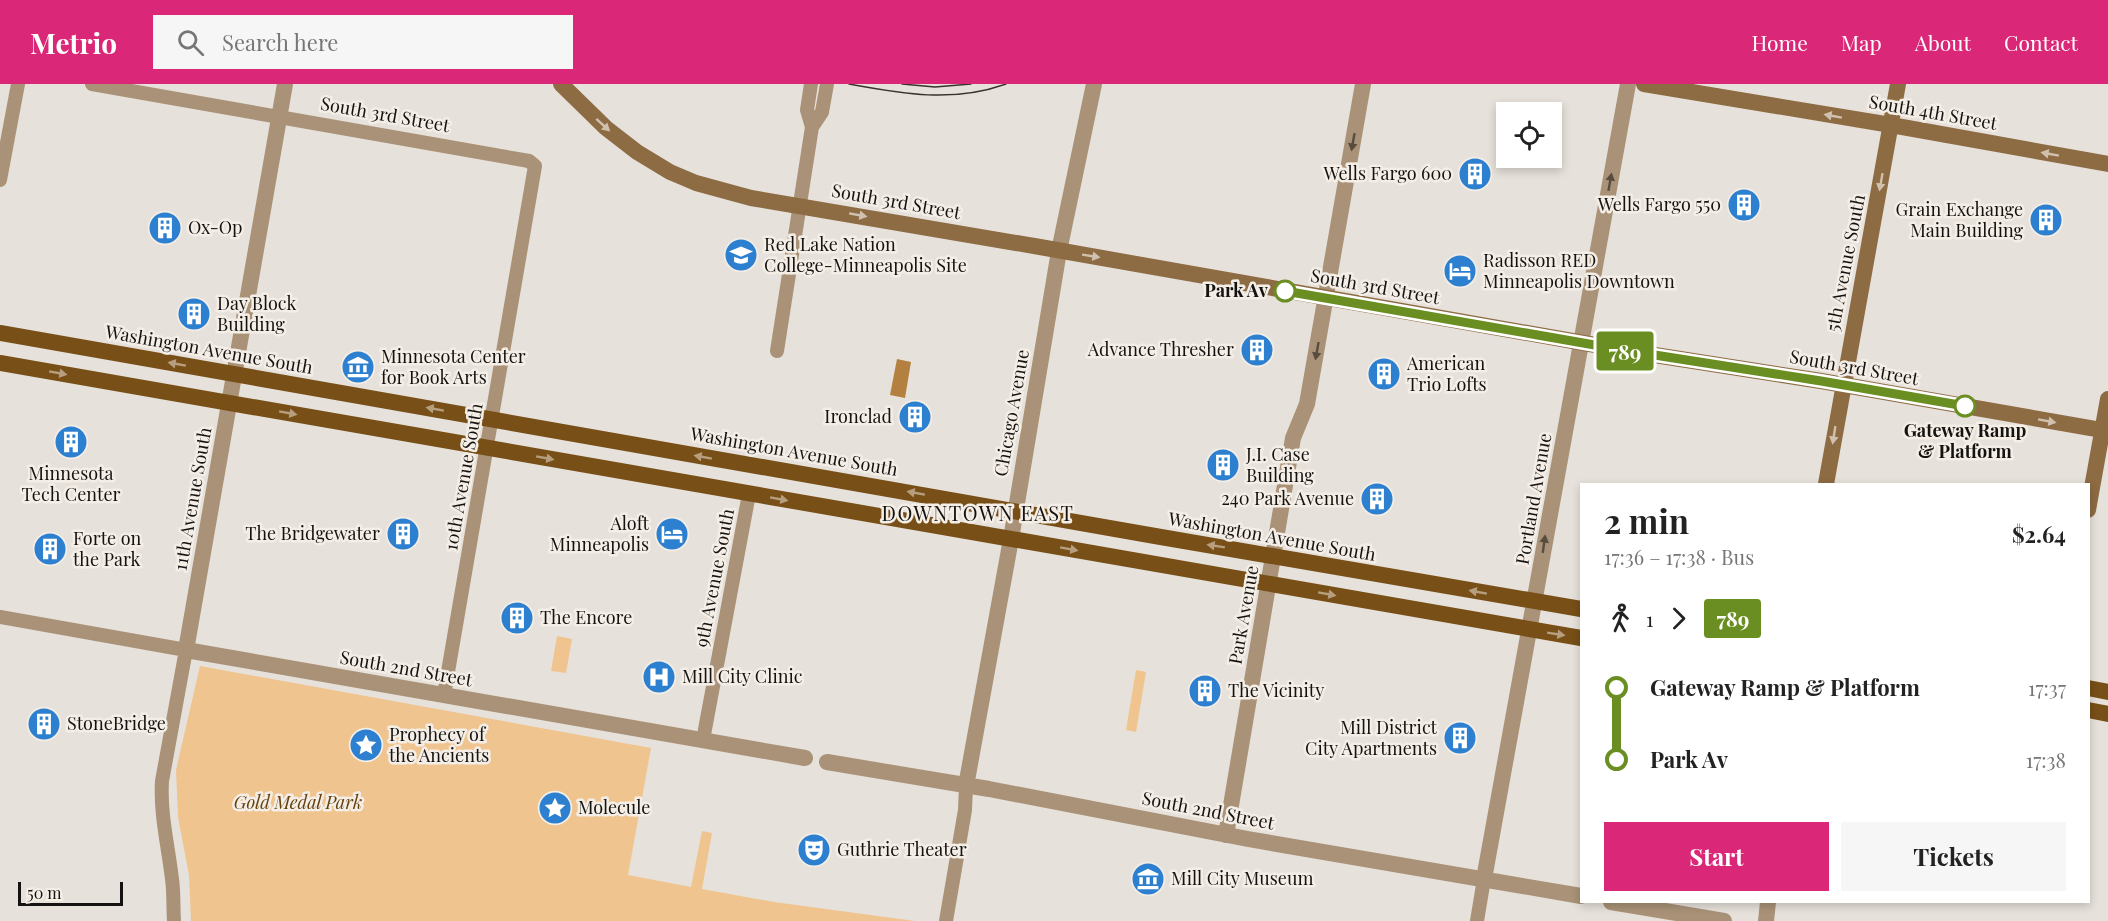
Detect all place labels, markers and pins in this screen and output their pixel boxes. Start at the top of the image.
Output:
building icon: Wells Fargo 600 [1457,156,1493,192]
place label: Wells Fargo 600 [1322,161,1452,185]
building icon: Wells Fargo 550 [1726,187,1762,223]
place label: Wells Fargo 550 [1597,192,1721,216]
place label: Grain Exchange Main Building [1896,197,2023,242]
building icon: Grain Exchange Main Building [2028,202,2064,238]
building icon: Ox-Op [147,210,183,246]
place label: Ox-Op [188,215,243,239]
place label: Red Lake Nation College-Minneapolis Site [764,232,967,277]
school or university icon: Red Lake Nation College-Minneapolis Site [723,237,759,273]
place label: Radisson RED Minneapolis Downtown [1483,248,1675,293]
hotel icon: Radisson RED Minneapolis Downtown [1442,253,1478,289]
place label: Park Av [1204,278,1269,302]
marker: Park Av [1274,280,1296,302]
place label: Day Block Building [217,291,296,336]
building icon: Day Block Building [176,296,212,332]
building icon: Advance Thresher [1239,332,1275,368]
place label: Advance Thresher [1087,337,1234,361]
place label: Minnesota Center for Book Arts [381,344,526,389]
museum icon: Minnesota Center for Book Arts [340,349,376,385]
place label: American Trio Lofts [1406,351,1487,396]
building icon: American Trio Lofts [1366,356,1402,392]
marker: Gateway Ramp & Platform [1954,395,1976,417]
building icon: Ironclad [897,399,933,435]
place label: Ironclad [824,404,893,428]
place label: Gateway Ramp & Platform [1904,418,2027,463]
building icon: Minnesota Tech Center [53,424,89,460]
place label: J.I. Case Building [1245,442,1314,487]
building icon: J.I. Case Building [1205,447,1241,483]
place label: Minnesota Tech Center [21,461,121,506]
building icon: 240 Park Avenue [1359,481,1395,517]
place label: 240 Park Avenue [1221,486,1354,510]
place label: Aloft Minneapolis [550,511,650,556]
building icon: The Bridgewater [385,516,421,552]
hotel icon: Aloft Minneapolis [654,516,690,552]
place label: The Bridgewater [245,521,380,545]
place label: Forte on the Park [73,526,142,571]
building icon: Forte on the Park [32,531,68,567]
building icon: The Encore [499,600,535,636]
place label: The Encore [540,605,632,629]
hospital icon: Mill City Clinic [641,659,677,695]
place label: Mill City Clinic [682,664,803,688]
building icon: The Vicinity [1187,673,1223,709]
place label: The Vicinity [1228,678,1324,702]
building icon: StoneBridge [26,706,62,742]
place label: StoneBridge [67,711,166,735]
place label: Mill District City Apartments [1305,715,1438,760]
building icon: Mill District City Apartments [1442,720,1478,756]
place label: Prophecy of the Ancients [389,722,489,767]
place icon: Prophecy of the Ancients [348,727,384,763]
place icon: Molecule [537,790,573,826]
place label: Molecule [578,795,650,819]
theatre icon: Guthrie Theater [796,832,832,868]
place label: Guthrie Theater [837,837,967,861]
museum icon: Mill City Museum [1130,861,1166,897]
place label: Mill City Museum [1171,866,1313,890]

